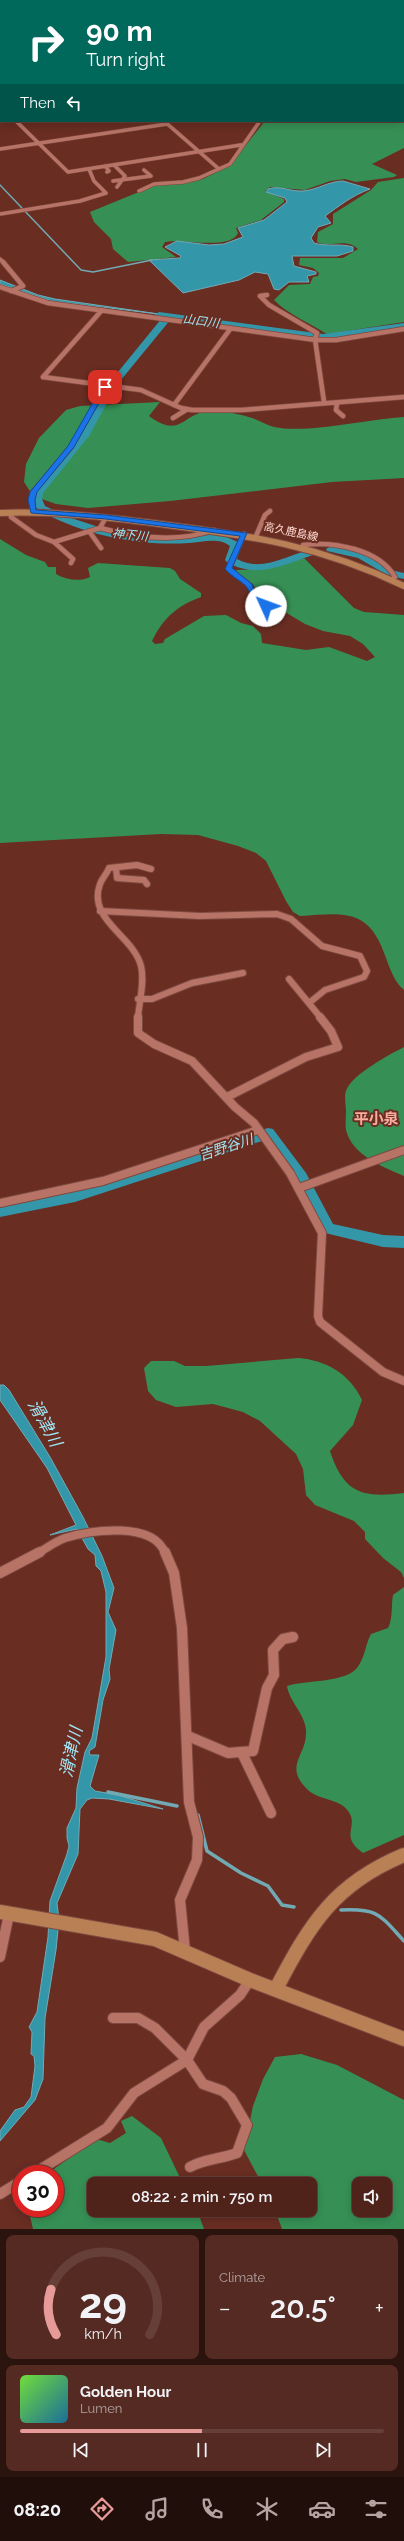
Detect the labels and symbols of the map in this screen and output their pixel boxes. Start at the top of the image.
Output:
water label: 山口川 [182,312,222,331]
pin [88,370,122,404]
street label: 高久鹿島線 [263,520,319,544]
water label: 神下川 [111,526,151,544]
position arrow [245,585,287,627]
district label: 平小泉 [353,1110,399,1128]
water label: 吉野谷川 [197,1130,257,1163]
water label: 滑津川 [24,1396,67,1452]
water label: 滑津川 [56,1723,86,1779]
speed limit sign: 30 [12,2165,64,2217]

